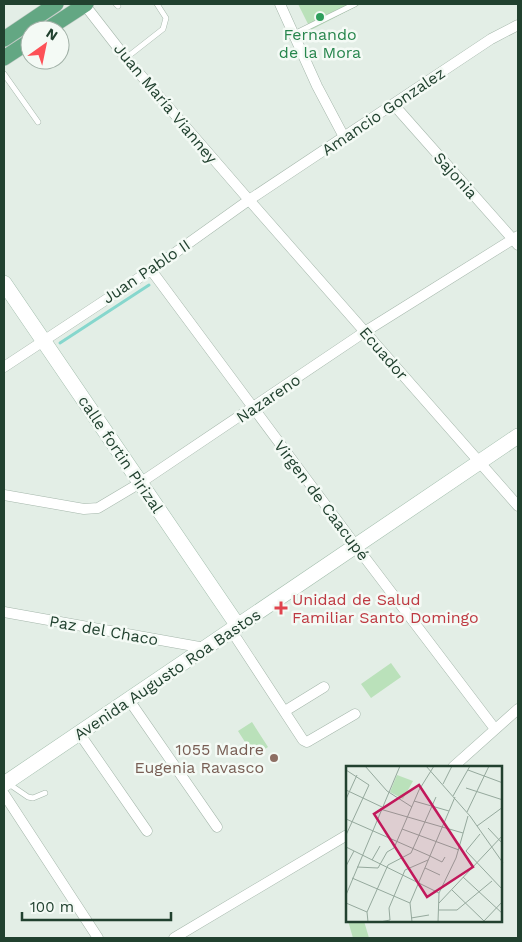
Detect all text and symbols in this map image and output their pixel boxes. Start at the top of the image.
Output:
marker: Fernando de la Mora [314,11,326,23]
north arrow [20,20,70,70]
text: N [43,25,61,44]
place label: Fernando de la Mora [279,25,361,62]
street label: Juan María Vianney [110,39,222,168]
street label: Amancio Gonzalez [318,63,448,160]
street label: Sajonia [430,148,482,203]
street label: Juan Pablo II [99,235,194,308]
street label: Ecuador [355,323,412,384]
street label: Nazareno [233,370,304,427]
street label: calle fortin Pirizal [74,392,167,517]
street label: Virgen de Caacupé [270,436,373,564]
place label: Unidad de Salud Familiar Santo Domingo [292,590,479,627]
marker: Unidad de Salud Familiar Santo Domingo [274,601,288,615]
street label: Avenida Augusto Roa Bastos [70,605,264,744]
street label: Paz del Chaco [48,612,160,649]
place label: 1055 Madre Eugenia Ravasco [135,740,264,777]
marker: 1055 Madre Eugenia Ravasco [268,752,280,764]
inset map [346,766,502,922]
scale bar [22,890,171,922]
text: 100 m [30,898,74,916]

